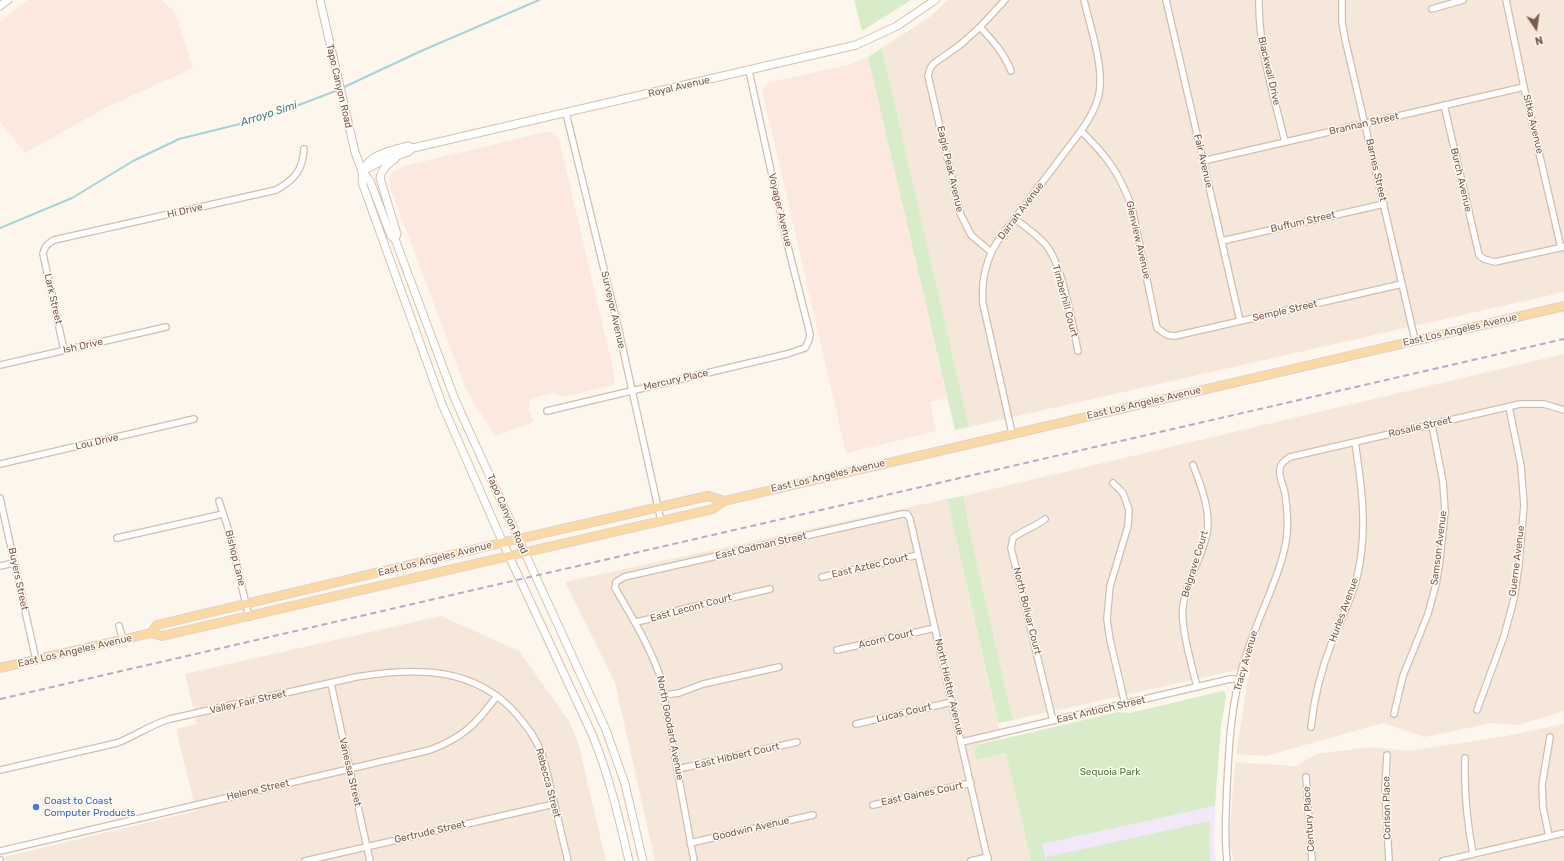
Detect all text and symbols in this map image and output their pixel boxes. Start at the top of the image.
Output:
north arrow [1516,8,1556,48]
text: N [1533,33,1544,47]
street label: Blackwall Drive [1255,36,1283,106]
street label: Tapo Canyon Road [323,43,355,129]
street label: Royal Avenue [647,74,711,100]
street label: Sitka Avenue [1520,93,1546,155]
water label: Arroyo Simi [239,99,299,129]
street label: Brannan Street [1328,110,1400,138]
street label: Eagle Peak Avenue [934,125,966,213]
street label: Fair Avenue [1191,133,1215,189]
street label: Barnes Street [1363,137,1389,203]
street label: Burch Avenue [1448,147,1474,213]
street label: Voyager Avenue [766,172,794,248]
street label: Darrah Avenue [995,180,1047,242]
street label: Glenview Avenue [1123,200,1153,280]
street label: Hi Drive [166,201,204,221]
street label: Buffum Street [1270,209,1336,235]
street label: Timberhill Court [1050,264,1080,338]
street label: Surveyor Avenue [598,270,628,350]
street label: Lark Street [41,273,65,325]
street label: Semple Street [1251,298,1319,324]
street label: East Los Angeles Avenue [1402,311,1518,349]
street label: Ish Drive [62,336,104,356]
street label: Mercury Place [642,367,710,393]
street label: East Los Angeles Avenue [1086,384,1202,422]
street label: Rosalie Street [1387,414,1453,440]
street label: Lou Drive [74,431,120,453]
street label: East Los Angeles Avenue [770,457,886,495]
street label: Tapo Canyon Road [484,472,530,556]
street label: Samson Avenue [1428,510,1450,586]
street label: Guerne Avenue [1507,525,1527,597]
street label: Bishop Lane [222,529,248,587]
street label: Belgrave Court [1179,529,1211,599]
street label: East Cadman Street [714,530,808,562]
street label: East Los Angeles Avenue [377,539,493,579]
street label: Buyers Street [5,547,31,611]
street label: East Aztec Court [830,551,910,581]
street label: North Bolivar Court [1010,566,1044,656]
street label: Hurles Avenue [1327,576,1361,644]
street label: East Lecont Court [649,591,733,625]
street label: Acorn Court [857,627,915,651]
street label: Tracy Avenue [1232,629,1260,693]
street label: East Los Angeles Avenue [17,632,133,670]
street label: North Hietter Avenue [932,638,966,736]
street label: North Goodard Avenue [654,675,686,781]
street label: Valley Fair Street [208,687,288,717]
street label: East Antioch Street [1055,694,1147,726]
street label: Lucas Court [875,701,933,725]
street label: Vanessa Street [336,736,364,808]
street label: East Hibbert Court [694,740,780,772]
street label: Rebecca Street [533,747,563,819]
park label: Sequoia Park [1080,766,1140,778]
street label: Corlson Place [1380,776,1394,840]
street label: Helene Street [226,777,290,803]
street label: East Gaines Court [880,779,964,809]
street label: Century Place [1301,786,1317,852]
place label: Coast to Coast Computer Products [44,795,135,818]
marker: Coast to Coast Computer Products [31,802,41,812]
street label: Goodwin Avenue [712,814,790,844]
street label: Gertrude Street [393,818,467,846]

